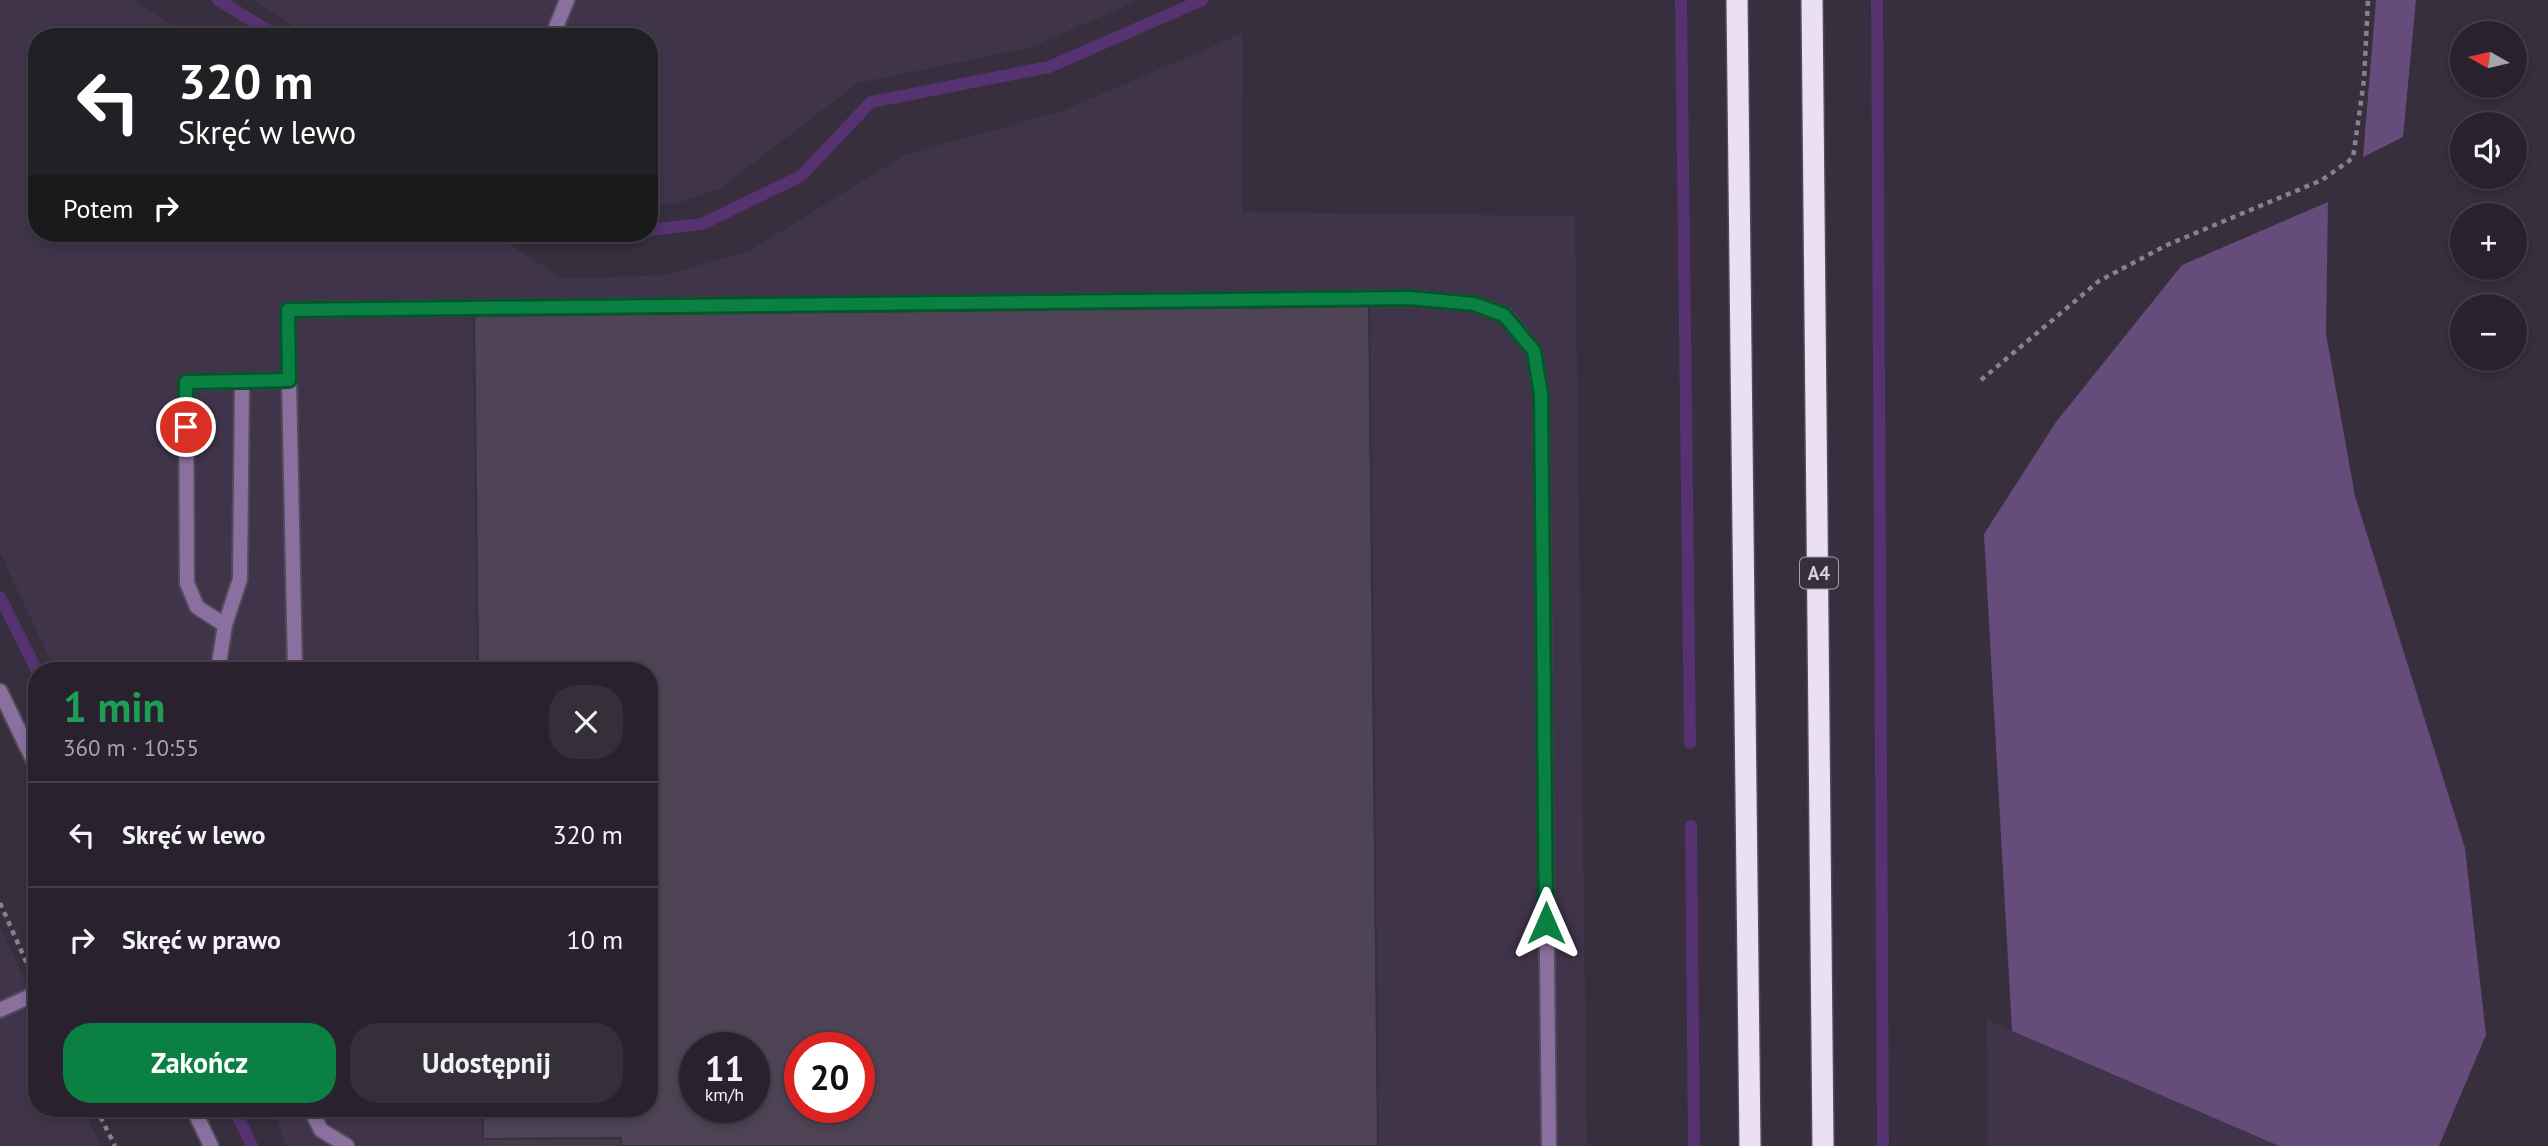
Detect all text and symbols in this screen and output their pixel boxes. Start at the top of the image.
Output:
north arrow [2450,21,2527,98]
map controls [2450,21,2527,371]
text: 320 m [178,49,313,113]
icon: left [63,56,154,147]
text: Skręć w lewo [178,111,356,153]
button: sound [2450,112,2527,189]
icon: right [147,189,185,227]
text: Potem [63,192,133,225]
button: + [2450,203,2527,280]
button: − [2450,294,2527,371]
pin [156,397,216,457]
icon: arrive [167,408,205,446]
road number: A4 [1800,558,1838,588]
text: 1 min [63,679,165,734]
button: close [549,685,623,759]
text: 360 m · 10:55 [63,733,199,762]
icon: left [63,816,101,854]
text: Skręć w lewo [122,818,266,851]
text: 320 m [552,818,623,851]
position arrow [1509,886,1583,960]
icon: right [63,921,101,959]
text: Skręć w prawo [122,923,281,956]
text: 10 m [567,923,623,956]
button: Zakończ [63,1023,336,1103]
button: Udostępnij [350,1023,623,1103]
speed limit sign: 20 [784,1032,875,1123]
text: 11 [705,1045,744,1091]
text: km/h [705,1083,744,1106]

